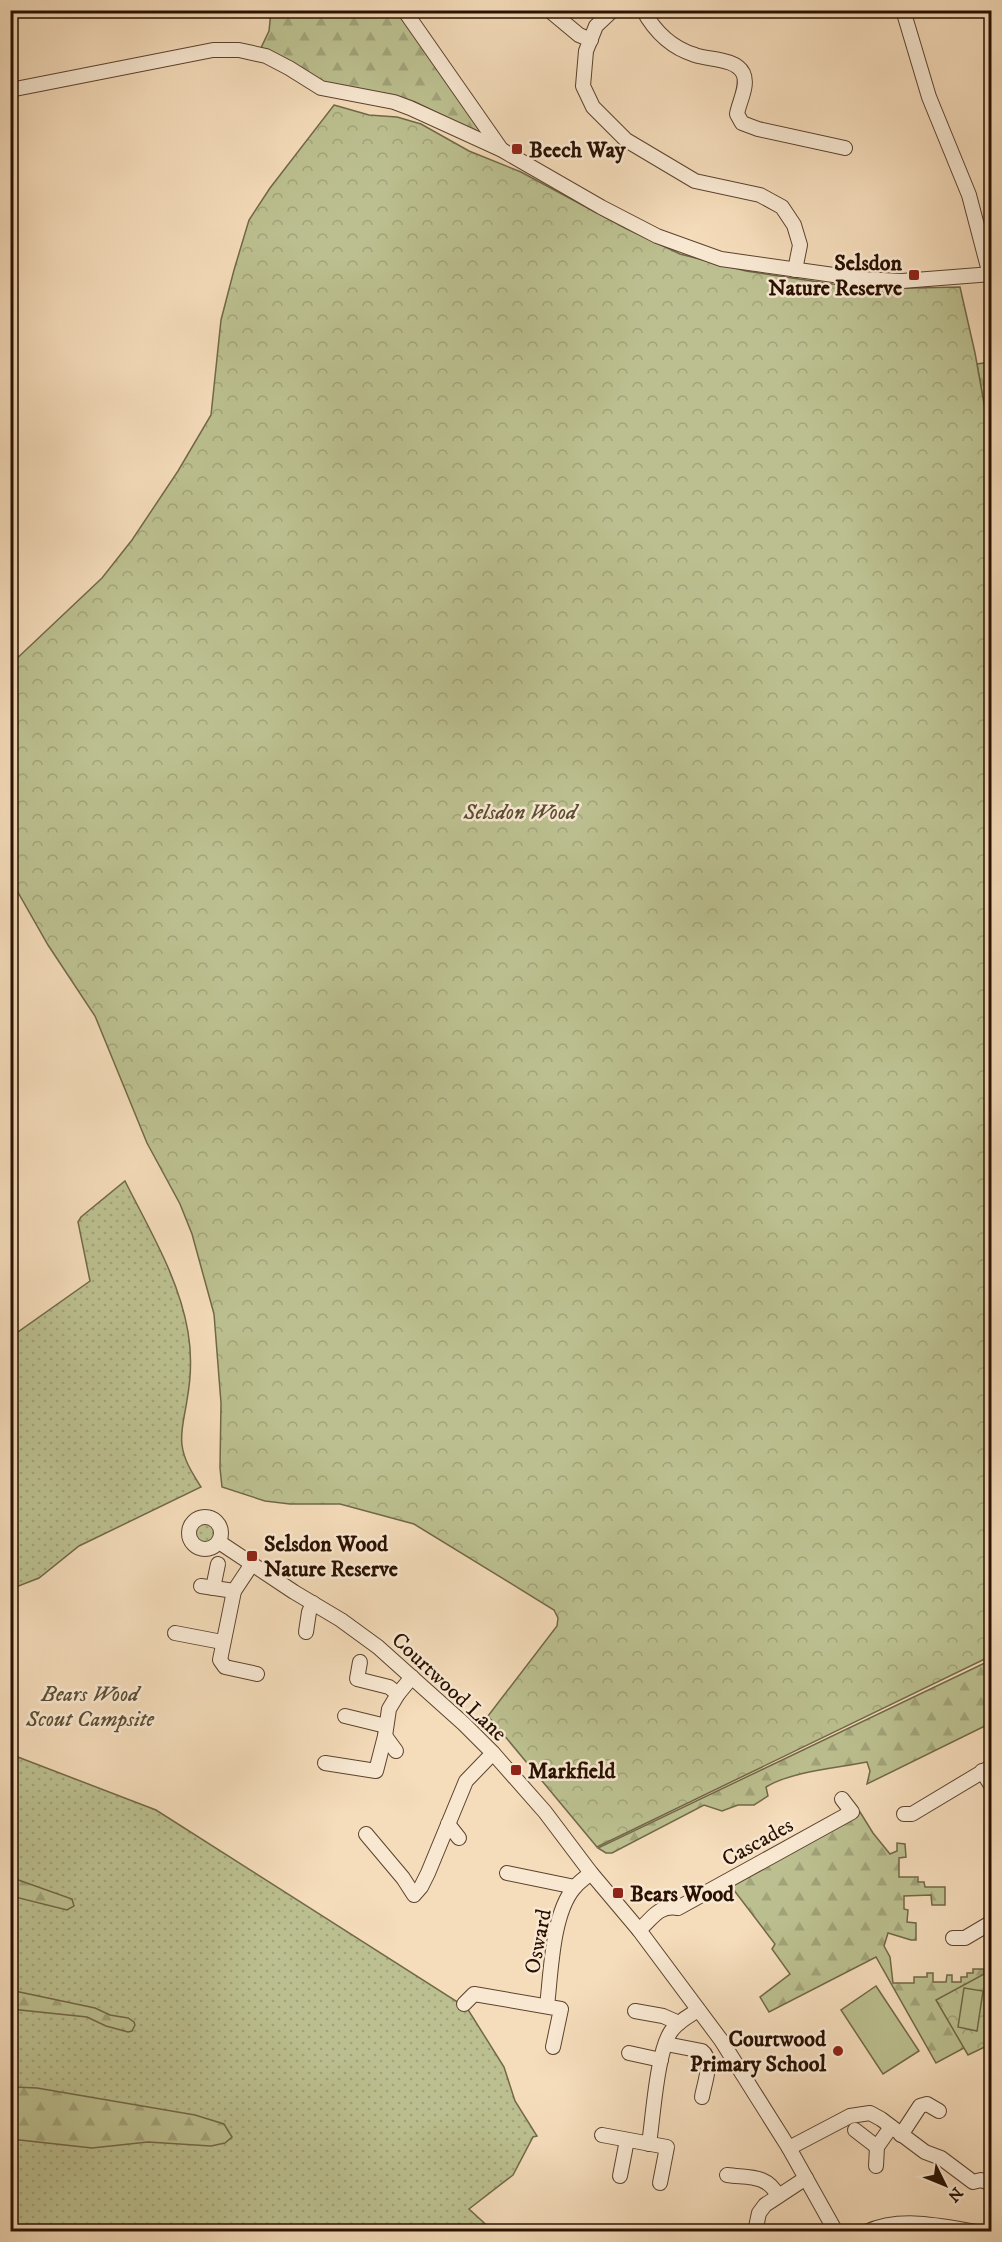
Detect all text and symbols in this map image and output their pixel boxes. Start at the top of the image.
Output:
place label: Beech Way [529,137,626,164]
marker: Beech Way [510,142,524,156]
place label: Selsdon Nature Reserve [768,250,902,302]
marker: Selsdon Nature Reserve [907,268,921,282]
park label: Selsdon Wood [463,799,580,826]
place label: Selsdon Wood Nature Reserve [264,1531,398,1583]
marker: Selsdon Wood Nature Reserve [245,1549,259,1563]
street label: Courtwood Lane [386,1627,512,1747]
park label: Bears Wood Scout Campsite [25,1681,155,1733]
place label: Markfield [528,1758,617,1785]
marker: Markfield [509,1763,523,1777]
street label: Cascades [717,1812,798,1873]
place label: Bears Wood [630,1881,735,1908]
marker: Bears Wood [611,1886,625,1900]
street label: Osward [519,1907,558,1976]
place label: Courtwood Primary School [690,2026,827,2078]
marker: Courtwood Primary School [831,2044,845,2058]
north arrow [915,2155,975,2215]
text: N [943,2183,967,2206]

